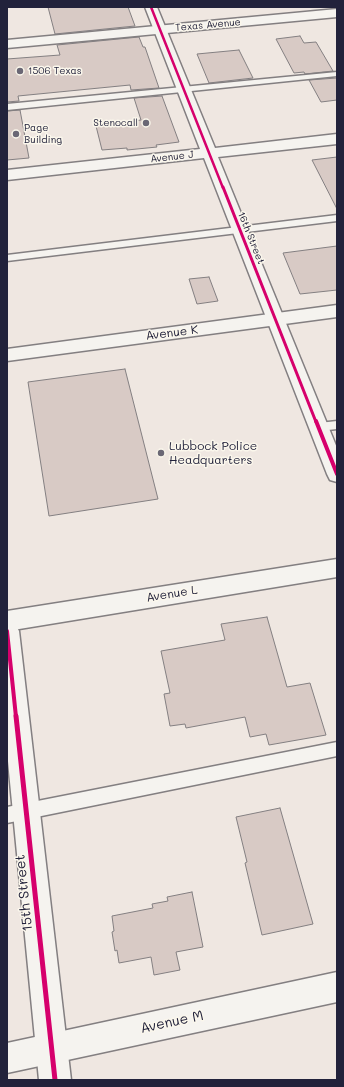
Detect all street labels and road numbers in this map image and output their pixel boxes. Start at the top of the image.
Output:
street label: Texas Avenue [175,16,241,34]
street label: Avenue J [150,149,194,165]
street label: 16th Street [235,210,267,266]
street label: Avenue K [145,323,199,343]
street label: Avenue L [145,583,199,605]
street label: 15th Street [12,854,36,932]
street label: Avenue M [139,1007,205,1037]

